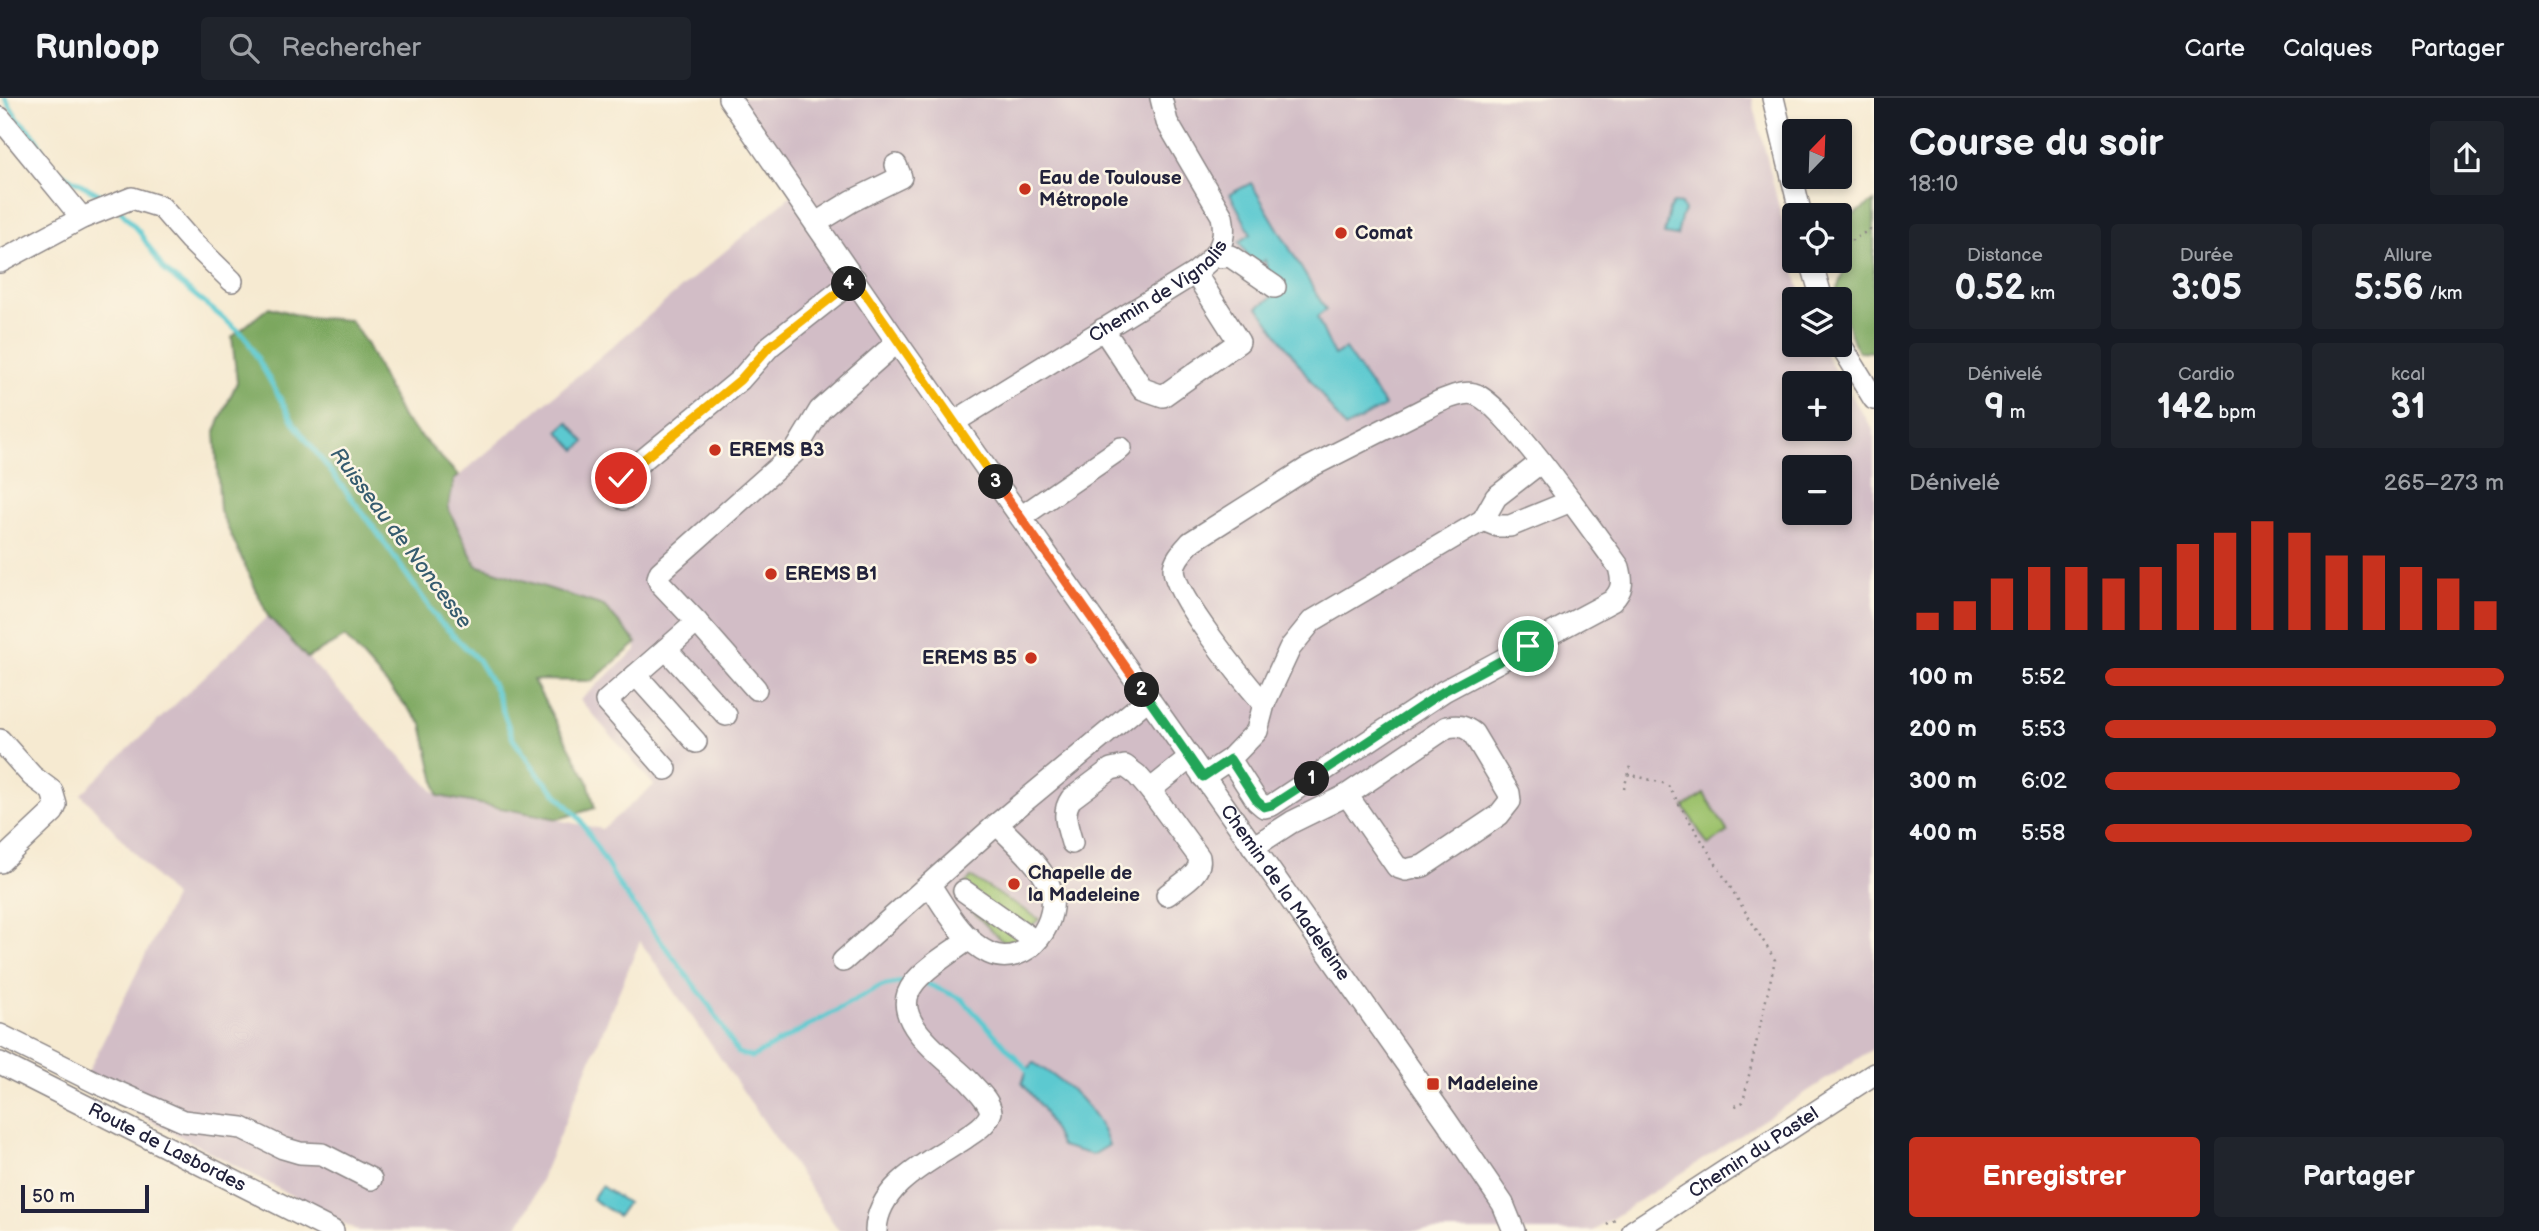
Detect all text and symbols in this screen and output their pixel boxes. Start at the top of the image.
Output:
search box [201,17,691,80]
text: Runloop [35,28,159,68]
icon: search [225,29,263,67]
text: Rechercher [281,33,421,64]
text: Carte [2185,34,2245,63]
text: Calques [2283,34,2372,63]
text: Partager [2410,34,2504,63]
north arrow [1782,119,1852,189]
map controls [1782,119,1852,525]
text: Course du soir [1909,121,2164,166]
button: share [2430,121,2504,195]
place label: Eau de Toulouse Métropole [1039,167,1182,212]
text: 18:10 [1909,170,1958,198]
marker: Eau de Toulouse Métropole [1017,181,1033,197]
button: locate [1782,203,1852,273]
place label: Comat [1355,222,1413,245]
marker: Comat [1333,225,1349,241]
street label: Chemin de Vignalis [1085,237,1233,347]
text: Distance [1967,244,2043,267]
text: Durée [2180,244,2233,267]
text: Allure [2384,244,2432,267]
pin: 4 [832,266,866,302]
text: 0.52 [1954,267,2025,310]
text: 3:05 [2171,267,2242,310]
text: 5:56 [2354,267,2424,310]
text: 4 [843,272,854,295]
text: km [2025,282,2055,305]
text: /km [2424,282,2463,305]
button: layers [1782,287,1852,357]
text: Dénivelé [1967,363,2042,386]
text: Cardio [2178,363,2235,386]
text: kcal [2391,363,2425,386]
button: + [1782,371,1852,441]
text: 9 [1984,386,2005,429]
text: 142 [2157,386,2213,429]
text: 31 [2391,386,2426,429]
text: m [2005,401,2026,424]
text: bpm [2213,401,2256,424]
place label: EREMS B3 [729,439,824,462]
marker: EREMS B3 [707,442,723,458]
water label: Ruisseau de Noncesse [325,443,477,633]
pin [591,448,651,508]
button: − [1782,455,1852,525]
icon: check [602,459,640,497]
pin: 3 [978,464,1014,500]
text: Dénivelé [1909,469,2000,497]
text: 265–273 m [2384,469,2504,497]
text: 3 [990,470,1001,493]
place label: EREMS B1 [785,563,877,586]
marker: EREMS B1 [763,566,779,582]
pin [1498,616,1558,676]
icon: arrive [1509,627,1547,665]
place label: EREMS B5 [922,647,1017,670]
marker: EREMS B5 [1023,650,1039,666]
text: 100 m [1909,663,1973,691]
text: 5:52 [2021,663,2066,691]
pin: 2 [1124,672,1160,708]
text: 2 [1136,678,1147,701]
text: 200 m [1909,715,1977,743]
text: 5:53 [2021,715,2066,743]
pin: 1 [1294,762,1330,796]
text: 1 [1308,767,1316,790]
text: 300 m [1909,767,1977,795]
text: 6:02 [2021,767,2067,795]
street label: Chemin de la Madeleine [1216,800,1355,985]
text: 400 m [1909,819,1977,847]
text: 5:58 [2021,819,2065,847]
place label: Chapelle de la Madeleine [1028,862,1140,907]
marker: Chapelle de la Madeleine [1006,876,1022,892]
place label: Madeleine [1447,1073,1538,1096]
marker: Madeleine [1425,1076,1441,1092]
street label: Route de Lasbordes [84,1098,250,1197]
street label: Chemin du Pastel [1684,1102,1823,1203]
button: Enregistrer [1909,1137,2200,1217]
button: Partager [2214,1137,2504,1217]
scale bar [21,1182,149,1214]
text: 50 m [32,1185,75,1208]

